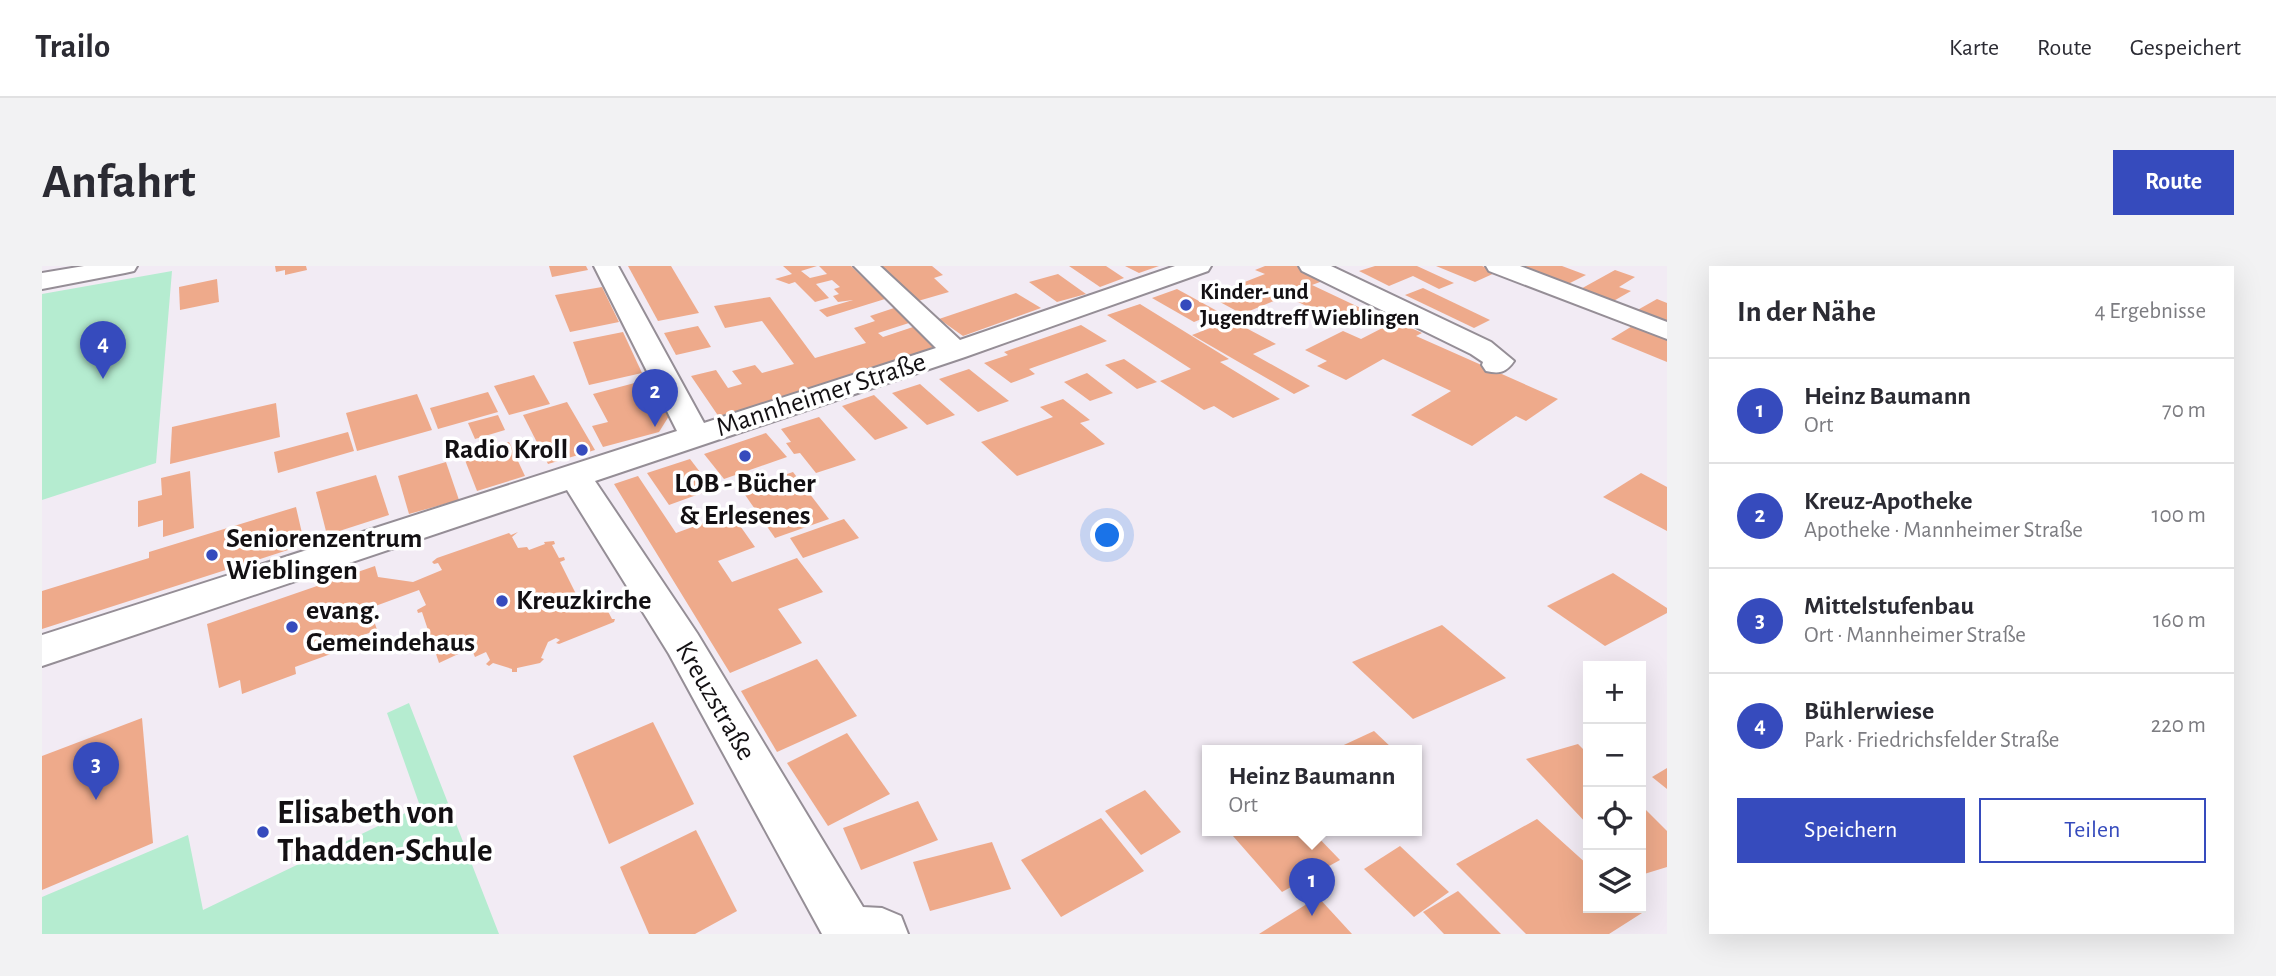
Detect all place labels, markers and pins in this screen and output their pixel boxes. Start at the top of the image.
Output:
place label: Kinder- und Jugendtreff Wieblingen [1200,281,1419,330]
marker: Kinder- und Jugendtreff Wieblingen [1178,297,1194,313]
pin: 4 [80,321,126,379]
pin: 2 [632,369,678,427]
place label: Radio Kroll [444,436,568,464]
marker: Radio Kroll [574,442,590,458]
marker: LOB - Bücher & Erlesenes [737,448,753,464]
place label: LOB - Bücher & Erlesenes [674,470,816,530]
place label: Seniorenzentrum Wieblingen [226,525,422,585]
marker: Seniorenzentrum Wieblingen [204,547,220,563]
place label: Kreuzkirche [516,587,651,615]
marker: Kreuzkirche [494,593,510,609]
place label: evang. Gemeindehaus [306,597,475,657]
marker: evang. Gemeindehaus [284,619,300,635]
pin: 3 [73,742,119,800]
place label: Elisabeth von Thadden-Schule [277,797,493,868]
marker: Elisabeth von Thadden-Schule [255,824,271,840]
pin: 1 [1289,858,1335,916]

